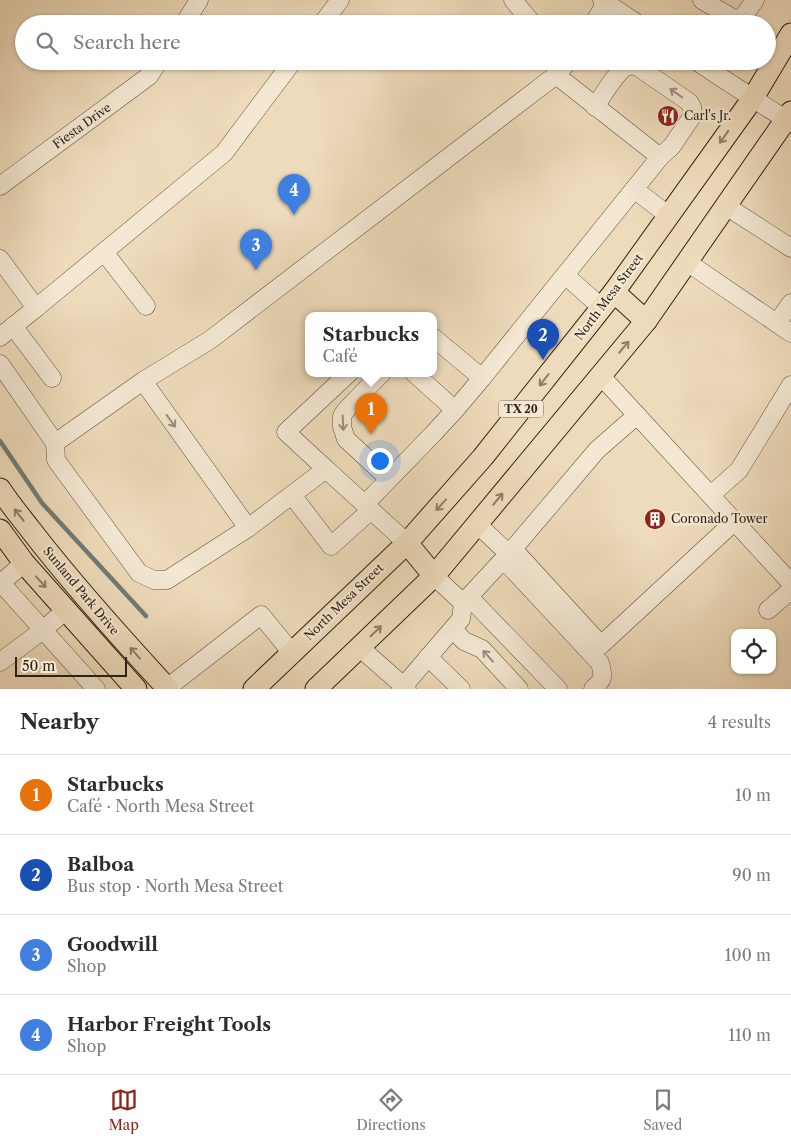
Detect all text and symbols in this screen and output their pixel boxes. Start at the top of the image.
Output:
search box [15,15,776,70]
icon: search [33,29,61,57]
text: Search here [73,31,181,54]
one-way arrow [669,88,683,98]
street label: Fiesta Drive [50,99,114,152]
restaurant icon: Carl's Jr. [656,104,680,128]
place label: Carl's Jr. [684,108,731,123]
one-way arrow [719,130,729,144]
pin: 4 [278,174,310,215]
pin: 3 [240,229,272,270]
street label: North Mesa Street [571,250,646,343]
popup [305,312,437,377]
pin: 2 [527,319,559,360]
text: Starbucks [323,323,419,346]
one-way arrow [619,341,630,354]
text: Café [323,346,358,366]
one-way arrow [539,373,549,387]
pin: 1 [355,393,387,434]
road number: TX 20 [498,400,544,418]
one-way arrow [166,414,176,428]
one-way arrow [338,415,348,431]
your location [367,448,393,474]
one-way arrow [492,493,503,506]
one-way arrow [435,499,446,512]
building icon: Coronado Tower [643,507,667,531]
one-way arrow [14,509,25,522]
place label: Coronado Tower [671,511,768,526]
street label: Sunland Park Drive [40,544,123,638]
street label: North Mesa Street [301,560,387,643]
one-way arrow [35,576,47,589]
one-way arrow [370,625,383,637]
map controls [731,629,776,674]
button: locate [731,629,776,674]
one-way arrow [129,647,140,660]
one-way arrow [482,649,494,662]
scale bar [15,654,128,677]
text: 50 m [22,657,55,675]
text: Nearby [20,709,99,734]
text: 4 results [708,712,771,732]
text: Starbucks [67,773,164,796]
text: 1 [32,785,40,805]
text: 10 m [735,785,771,805]
text: Café · North Mesa Street [67,796,254,816]
text: Balboa [67,853,134,876]
text: 2 [31,865,41,885]
text: 90 m [732,865,771,885]
text: Bus stop · North Mesa Street [67,876,283,896]
text: Goodwill [67,933,158,956]
text: 3 [31,945,41,965]
text: 100 m [725,945,771,965]
text: Shop [67,956,106,976]
text: Harbor Freight Tools [67,1013,271,1036]
text: 4 [31,1025,41,1045]
text: 110 m [728,1025,771,1045]
text: Shop [67,1036,106,1056]
tab: Map [109,1086,139,1134]
tab: Directions [356,1086,426,1134]
tab: Saved [643,1086,682,1134]

